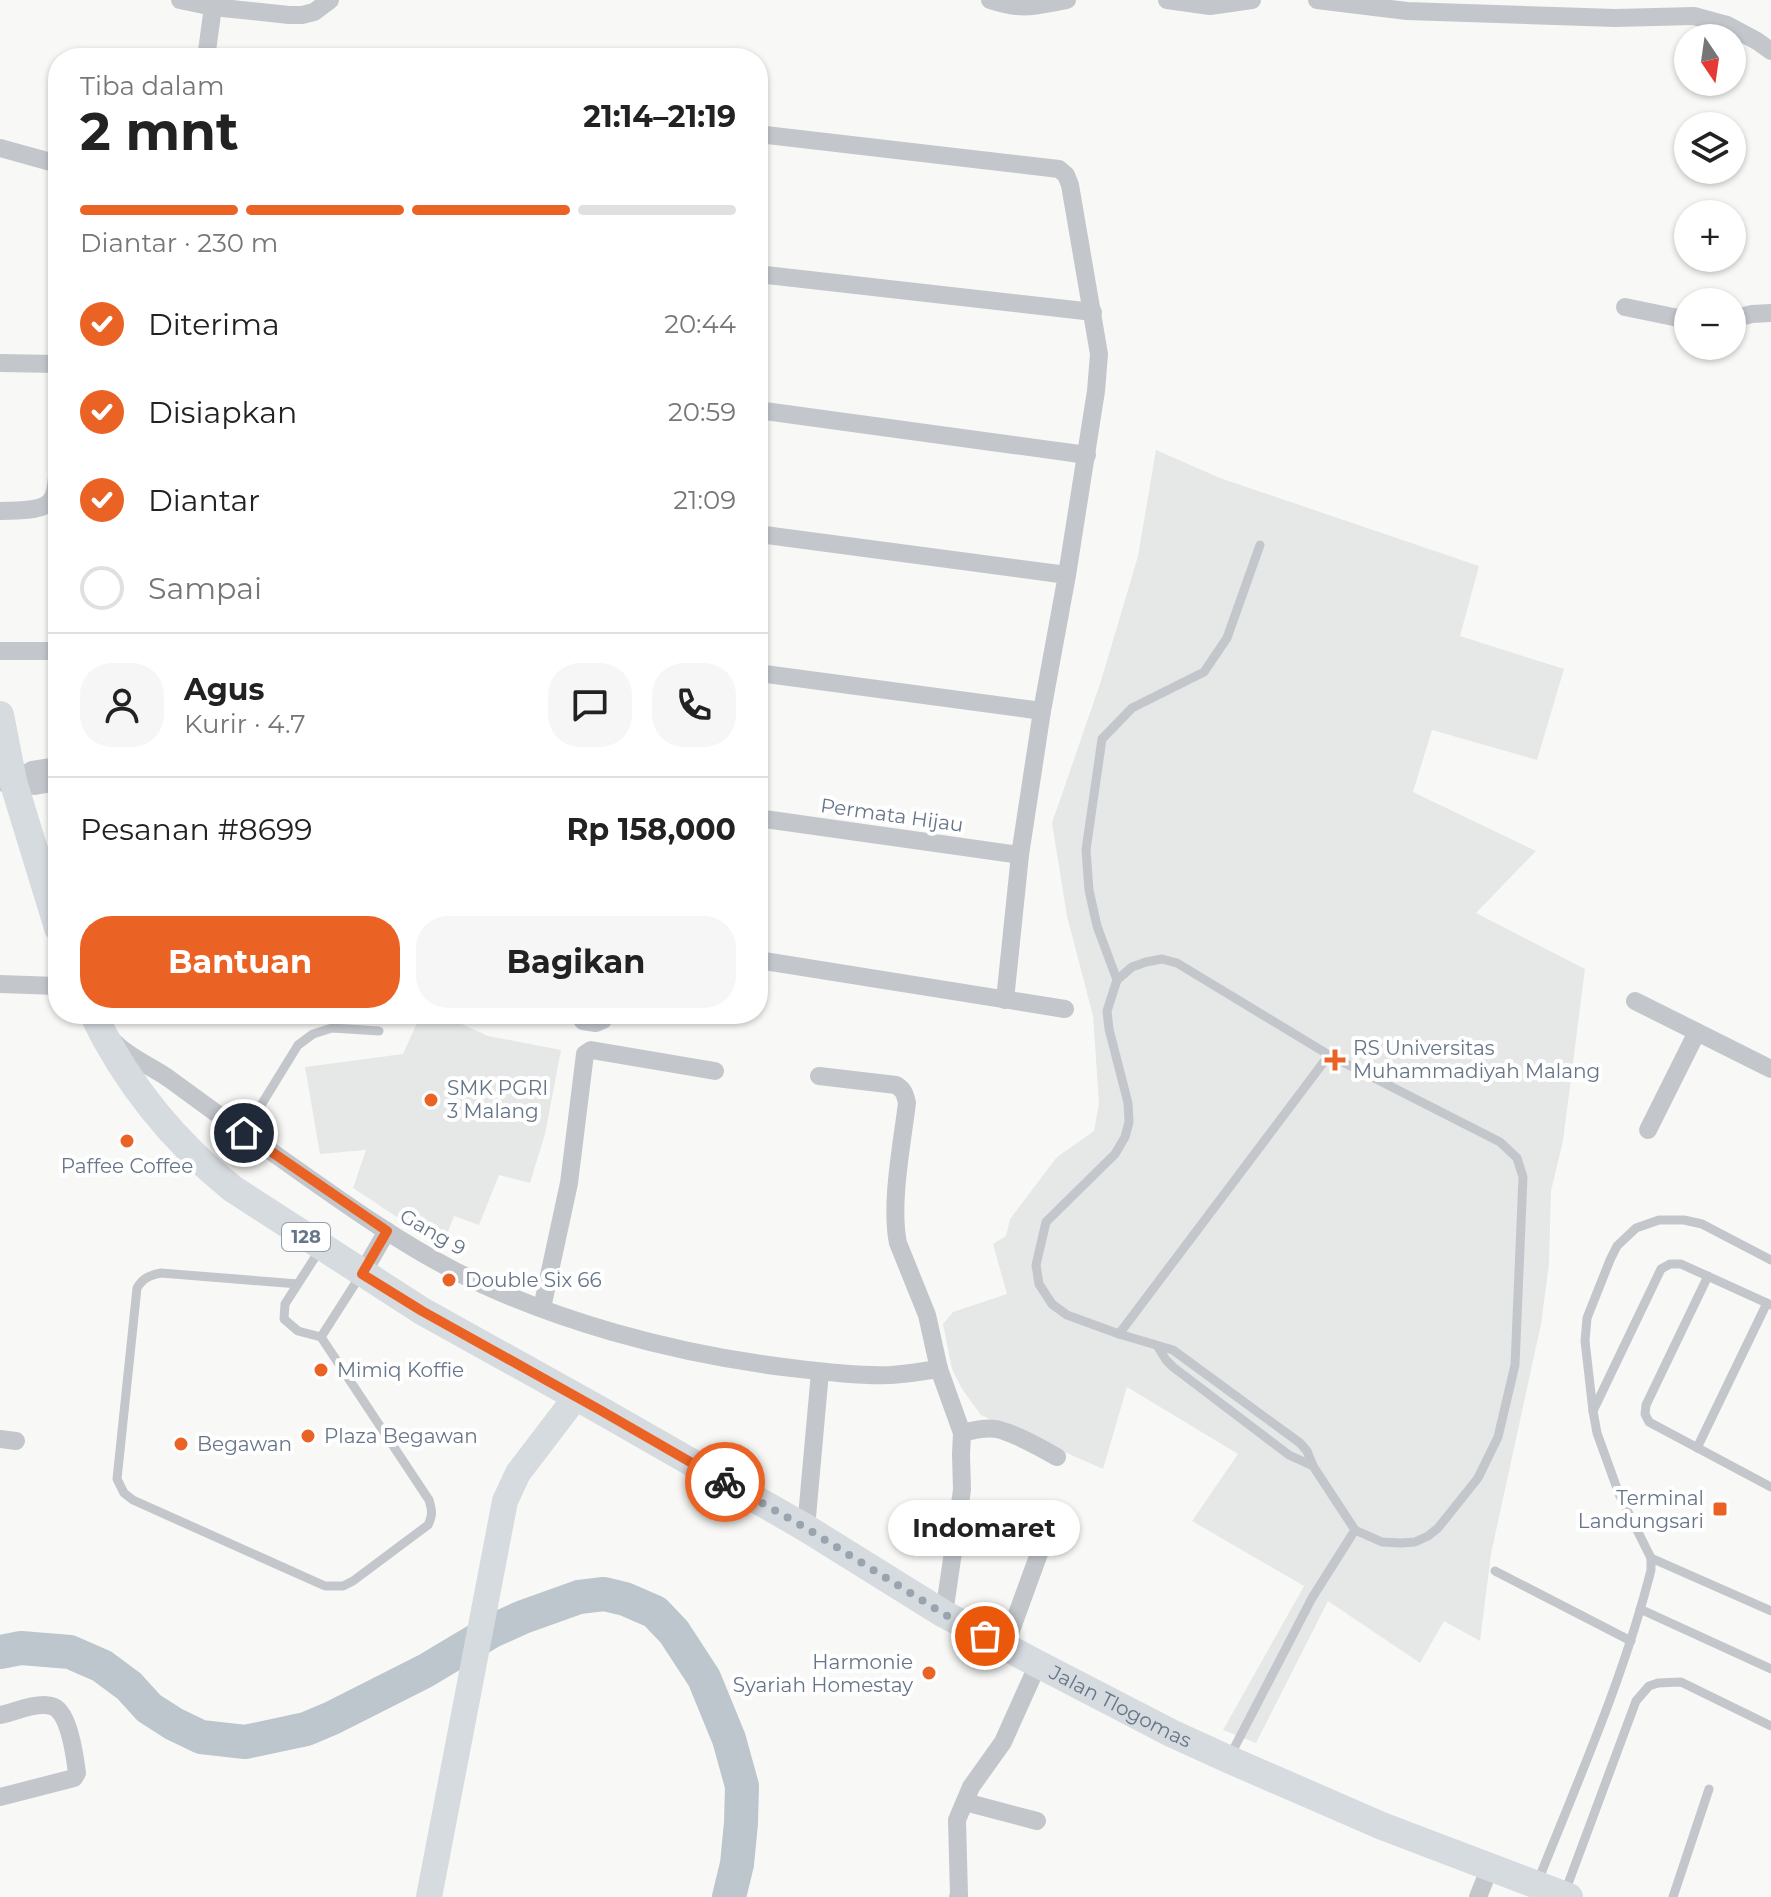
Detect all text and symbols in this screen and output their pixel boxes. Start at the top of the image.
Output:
north arrow [1674,24,1746,96]
map controls [1674,24,1746,360]
text: Tiba dalam [80,70,225,102]
text: 21:14–21:19 [583,98,736,135]
text: 2 mnt [80,100,239,163]
button: layers [1674,112,1746,184]
button: + [1674,200,1746,272]
text: Diantar · 230 m [80,227,278,259]
button: − [1674,288,1746,360]
icon: check [80,302,124,346]
text: Diterima [148,306,280,343]
text: 20:44 [664,308,736,340]
icon: check [80,390,124,434]
text: Disiapkan [148,394,297,431]
text: 20:59 [668,396,736,428]
icon: check [80,478,124,522]
text: Diantar [148,482,260,519]
text: 21:09 [673,484,736,516]
text: Sampai [148,570,262,607]
button: person [80,663,164,747]
button: chat [548,663,632,747]
button: phone [652,663,736,747]
text: Agus [184,671,264,708]
text: Kurir · 4.7 [184,708,306,740]
street label: Permata Hijau [819,793,965,837]
text: Pesanan #8699 [80,811,313,848]
text: Rp 158,000 [566,811,736,848]
button: Bantuan [80,916,400,1008]
button: Bagikan [416,916,736,1008]
place label: RS Universitas Muhammadiyah Malang [1353,1036,1600,1083]
marker: RS Universitas Muhammadiyah Malang [1324,1049,1346,1071]
place label: SMK PGRI 3 Malang [447,1076,548,1123]
marker: SMK PGRI 3 Malang [422,1091,440,1109]
pin [210,1099,278,1167]
icon: home [222,1111,266,1155]
marker: Paffee Coffee [118,1132,136,1150]
place label: Paffee Coffee [61,1154,193,1178]
street label: Gang 9 [396,1204,470,1260]
road number: 128 [282,1223,330,1251]
place label: Double Six 66 [465,1268,602,1292]
marker: Double Six 66 [440,1271,458,1289]
place label: Mimiq Koffie [337,1358,464,1382]
marker: Mimiq Koffie [312,1361,330,1379]
place label: Plaza Begawan [324,1424,478,1448]
marker: Plaza Begawan [299,1427,317,1445]
place label: Begawan [197,1432,292,1456]
marker: Begawan [172,1435,190,1453]
courier [685,1442,765,1522]
icon: bike [703,1460,747,1504]
place label: Terminal Landungsari [1578,1486,1704,1533]
callout: Indomaret [889,1500,1081,1556]
marker: Terminal Landungsari [1711,1500,1729,1518]
text: Indomaret [912,1512,1056,1544]
pin [951,1602,1019,1670]
icon: bag [963,1614,1007,1658]
place label: Harmonie Syariah Homestay [733,1650,913,1697]
street label: Jalan Tlogomas [1045,1660,1195,1753]
marker: Harmonie Syariah Homestay [920,1664,938,1682]

